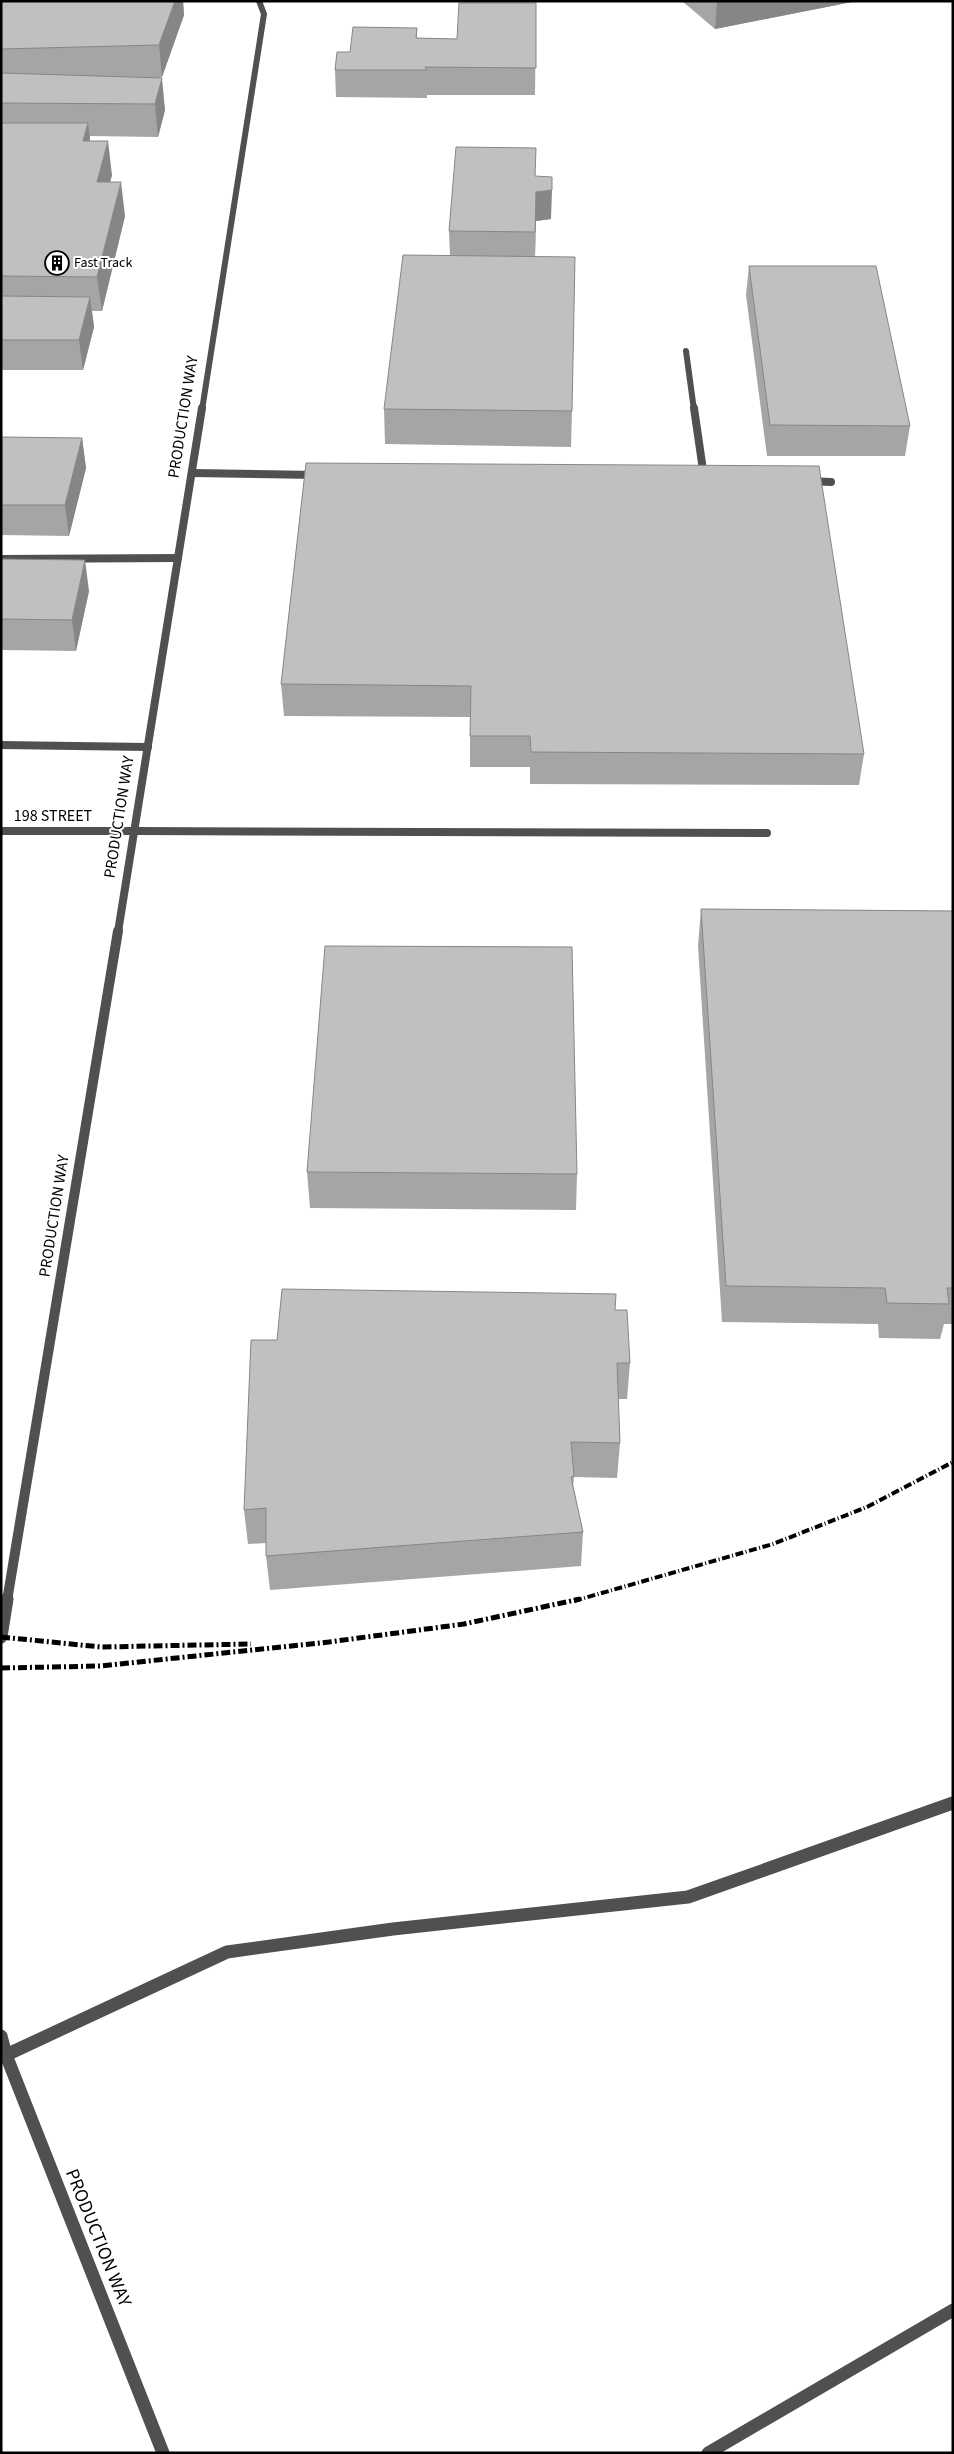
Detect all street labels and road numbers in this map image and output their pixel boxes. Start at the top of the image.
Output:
street label: PRODUCTION WAY [162,354,204,480]
street label: PRODUCTION WAY [98,754,140,880]
street label: 198 STREET [14,805,93,827]
street label: PRODUCTION WAY [33,1153,75,1279]
street label: PRODUCTION WAY [58,2165,138,2312]

